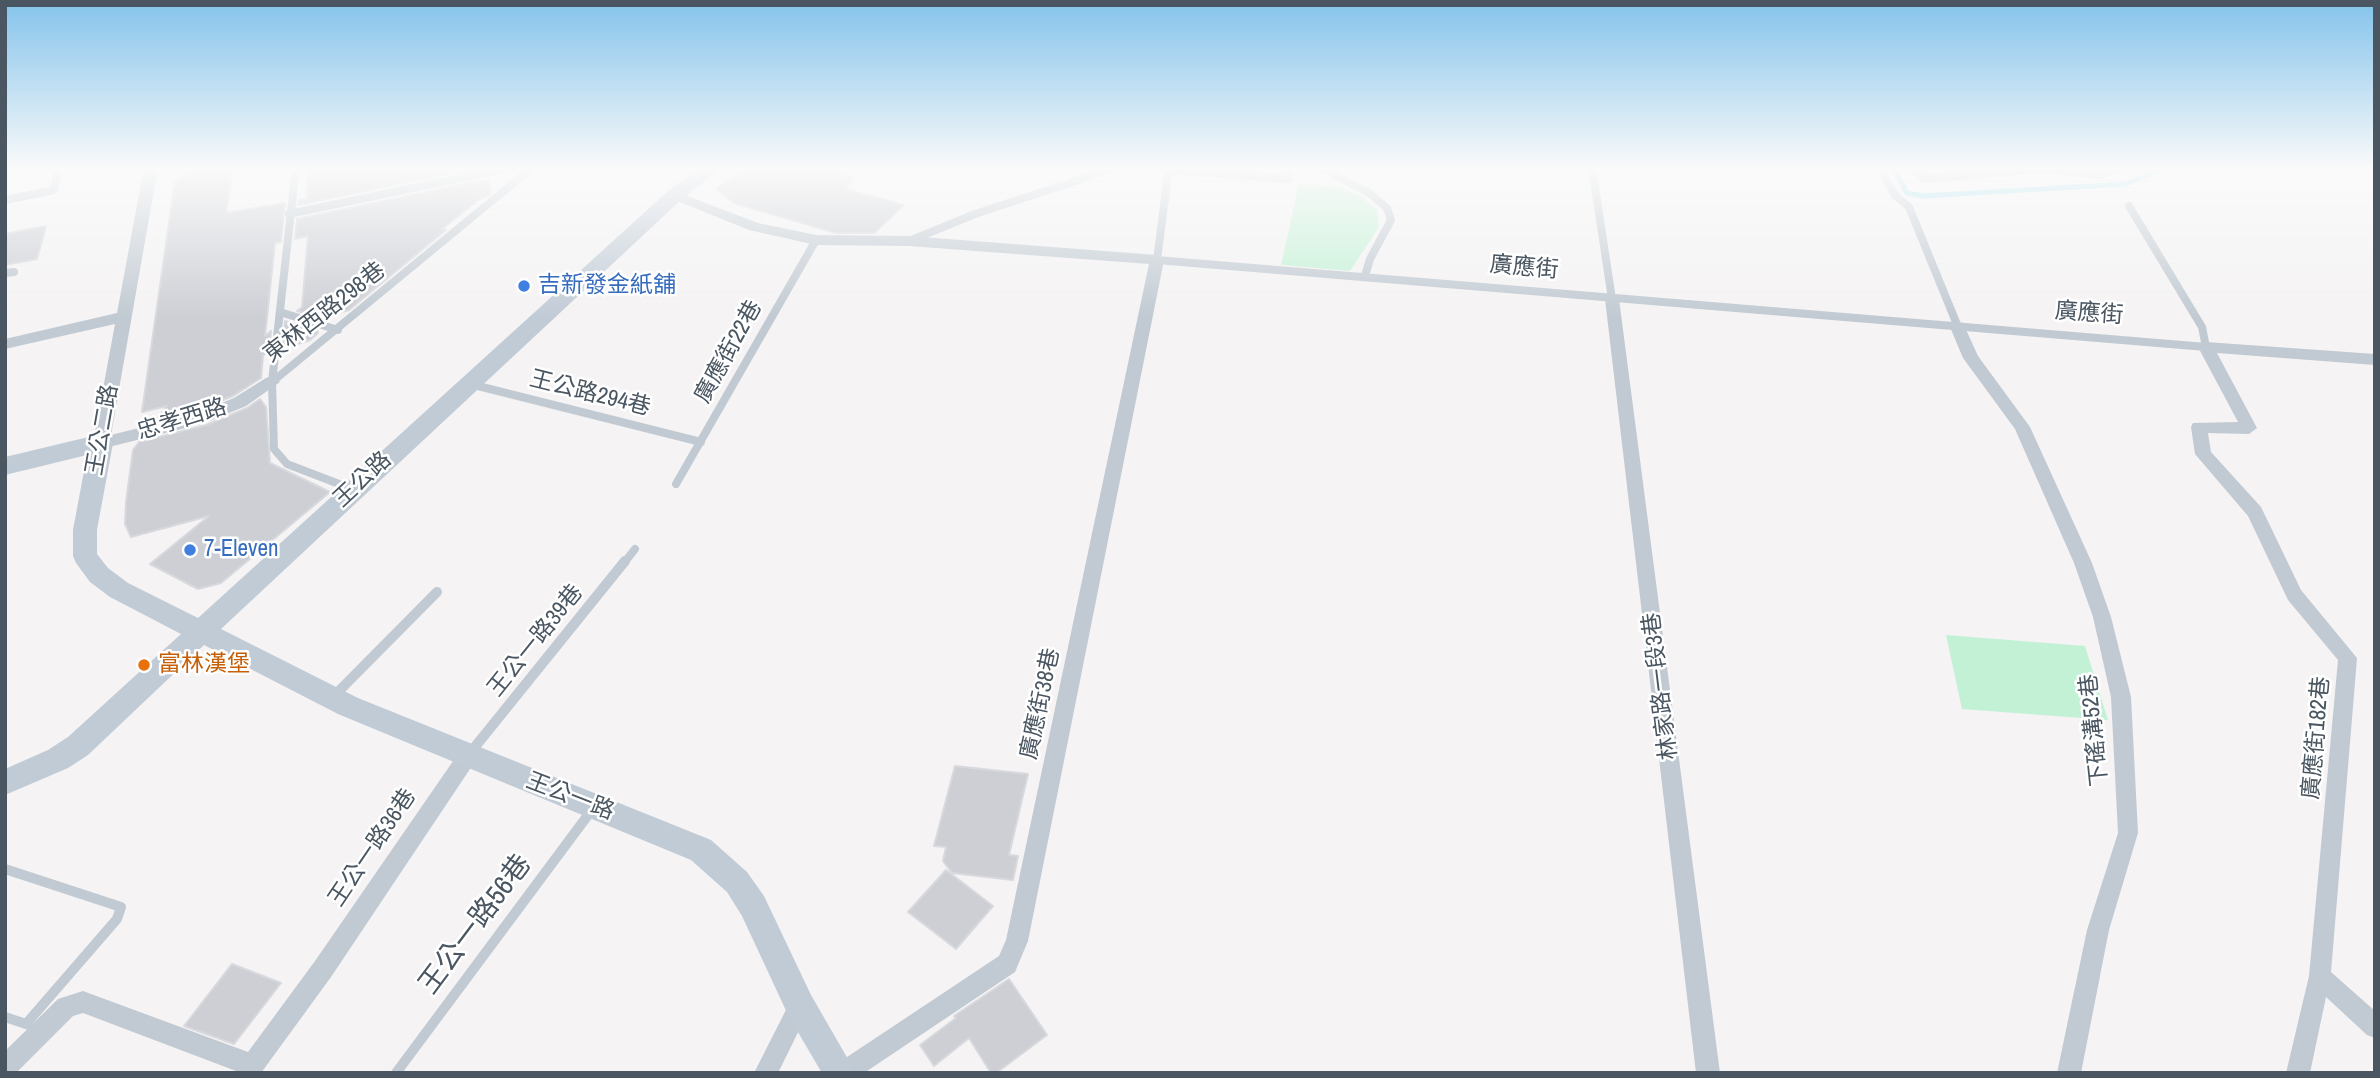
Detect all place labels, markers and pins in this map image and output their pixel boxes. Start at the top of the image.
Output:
place label: 吉新發金紙舖 [538,272,676,300]
marker: 吉新發金紙舖 [516,278,532,294]
place label: 7-Eleven [204,536,278,564]
marker: 7-Eleven [182,542,198,558]
place label: 富林漢堡 [158,651,250,679]
marker: 富林漢堡 [136,657,152,673]

